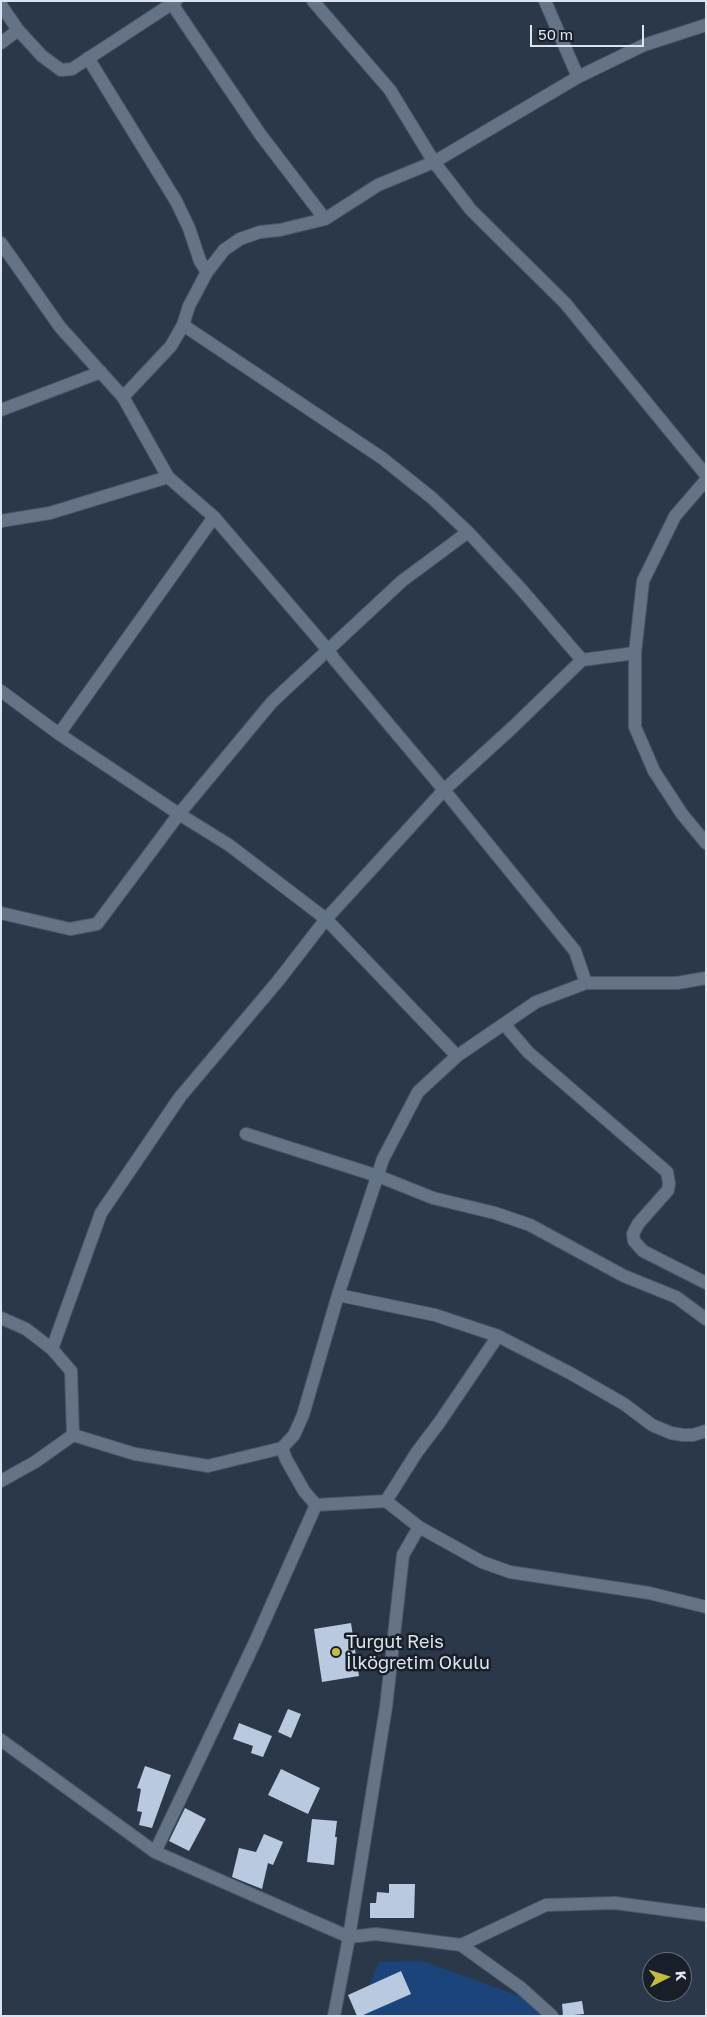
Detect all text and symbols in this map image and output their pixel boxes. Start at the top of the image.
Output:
scale bar [532,15,646,47]
text: 50 m [538,25,573,43]
place label: Turgut Reis İlköğretim Okulu [346,1631,490,1674]
marker: Turgut Reis İlköğretim Okulu [330,1646,342,1658]
north arrow [642,1952,692,2002]
text: K [673,1970,690,1982]

